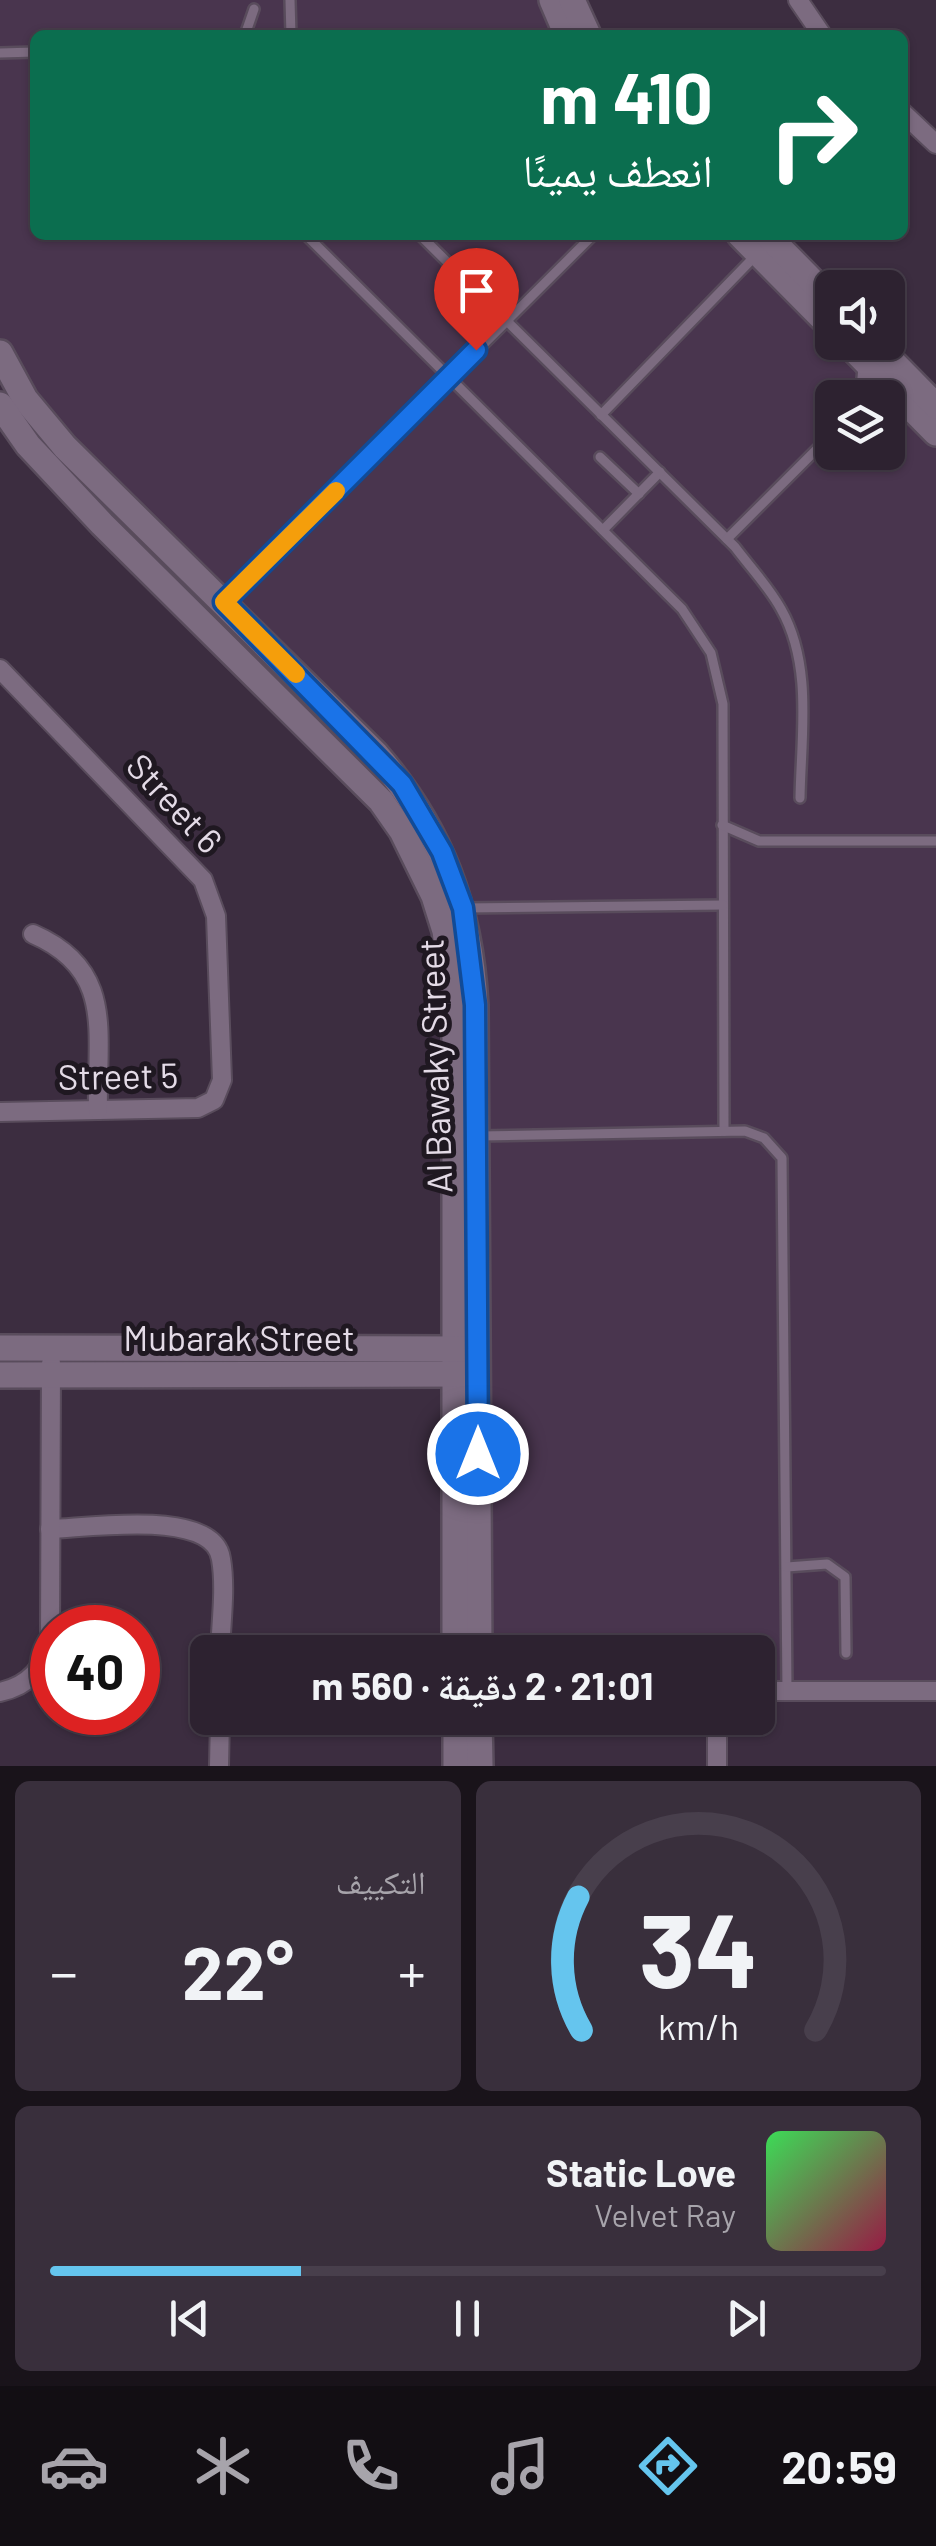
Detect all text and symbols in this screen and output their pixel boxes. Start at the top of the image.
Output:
text: 410 m [540,54,713,138]
icon: right [748,70,878,200]
text: انعطف يمينًا [522,142,713,196]
pin [434,248,519,351]
icon: arrive [449,263,504,318]
map controls [815,270,905,470]
button: sound [815,270,905,360]
button: layers [815,380,905,470]
street label: Street 6 [119,744,232,861]
street label: Al Bawaky Street [409,938,459,1194]
street label: Street 5 [57,1053,179,1097]
street label: Mubarak Street [123,1316,355,1358]
position arrow [426,1402,530,1506]
speed limit sign: 40 [30,1605,160,1735]
text: 21:01 · 2 دقيقة · 560 m [312,1662,653,1708]
text: التكييف [336,1862,426,1900]
text: 34 [639,1884,758,2009]
text: 22° [182,1925,294,2015]
text: − [50,1938,78,2004]
text: + [398,1938,425,2004]
text: km/h [658,2004,739,2047]
text: Static Love [546,2149,736,2195]
text: Velvet Ray [594,2195,736,2233]
icon: previous [162,2291,217,2346]
icon: pause [440,2291,495,2346]
icon: next [719,2291,774,2346]
icon: car [39,2431,109,2501]
icon: climate [188,2431,258,2501]
icon: phone [336,2431,406,2501]
icon: music [485,2431,555,2501]
icon: directions [633,2431,703,2501]
text: 20:59 [781,2439,897,2493]

